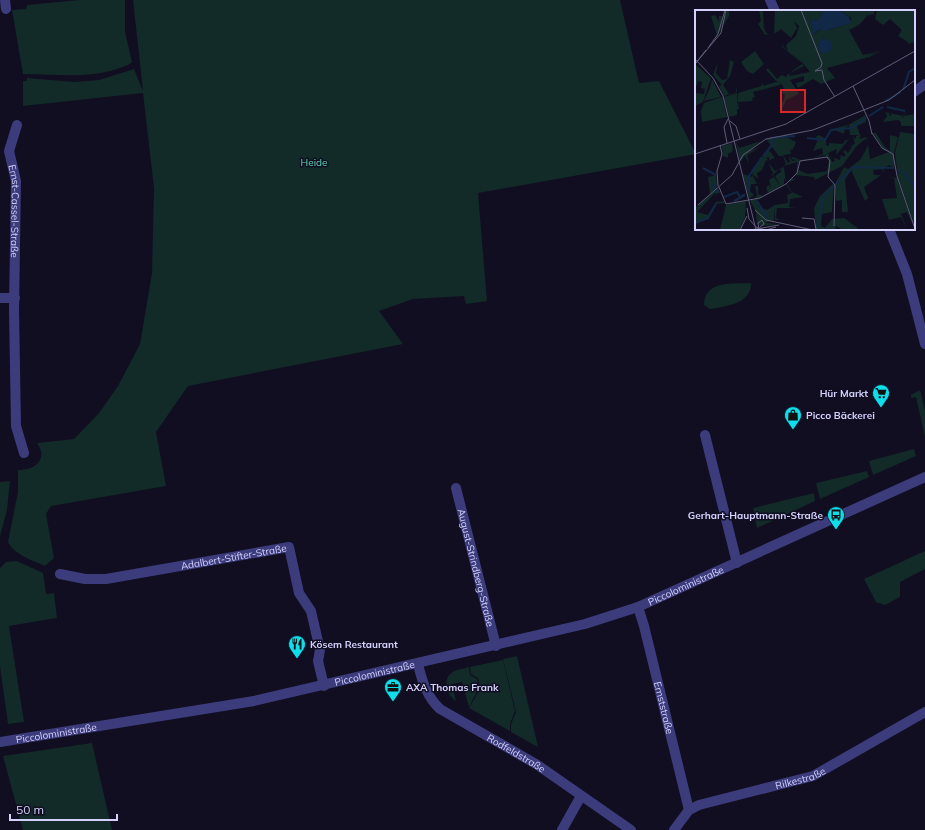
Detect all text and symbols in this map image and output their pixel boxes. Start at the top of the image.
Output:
inset map [695,10,915,230]
park label: Heide [301,156,327,169]
street label: Ernst-Cassel-Straße [5,163,22,258]
supermarket icon: Hür Markt [871,383,891,408]
place label: Hür Markt [820,387,868,400]
shop icon: Picco Bäckerei [783,405,803,430]
place label: Picco Bäckerei [806,409,875,422]
bus stop icon: Gerhart-Hauptmann-Straße [826,505,846,530]
street label: August-Strindberg-Straße [454,507,497,628]
place label: Gerhart-Hauptmann-Straße [688,509,824,522]
street label: Adalbert-Stifter-Straße [180,542,288,573]
street label: Piccoloministraße [646,563,726,609]
restaurant icon: Kösem Restaurant [287,634,307,659]
place label: Kösem Restaurant [310,638,398,651]
street label: Piccoloministraße [333,658,416,689]
office icon: AXA Thomas Frank [383,677,403,702]
street label: Ernststraße [651,680,676,735]
place label: AXA Thomas Frank [406,681,499,694]
street label: Piccoloministraße [15,720,98,746]
street label: Rodfeldstraße [485,731,548,776]
street label: Rilkestraße [774,764,828,792]
scale bar [10,796,117,822]
text: 50 m [16,802,44,817]

